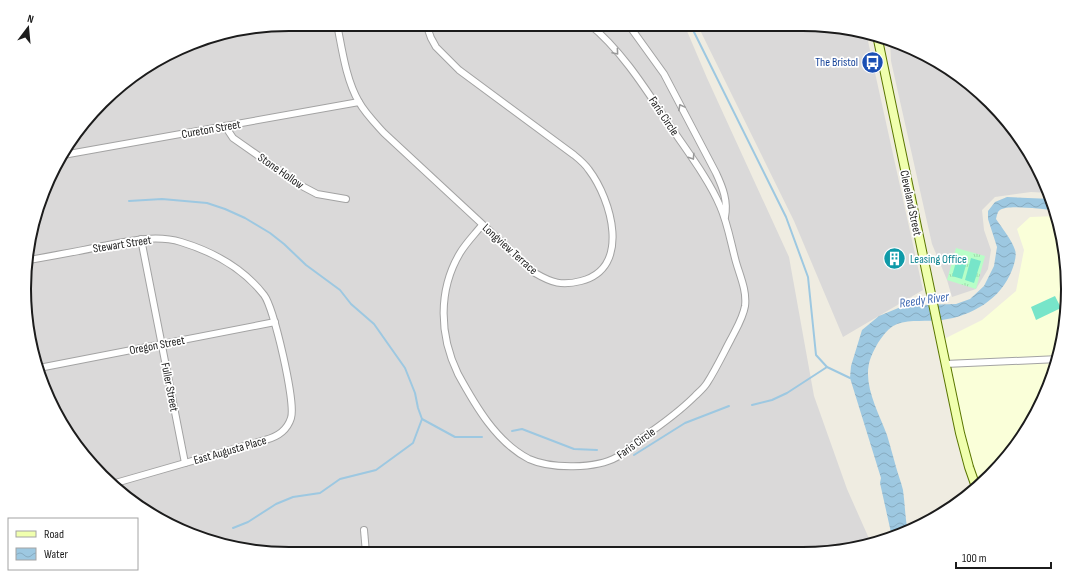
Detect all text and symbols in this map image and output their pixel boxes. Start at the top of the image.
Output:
north arrow [8,8,48,48]
text: N [26,12,35,26]
one-way arrow [612,47,619,54]
bus stop icon: The Bristol [860,49,886,75]
place label: The Bristol [815,55,858,70]
street label: Faris Circle [645,94,682,139]
one-way arrow [678,104,686,111]
street label: Cureton Street [180,117,242,142]
street label: Stone Hollow [255,150,307,193]
one-way arrow [687,153,695,160]
street label: Cleveland Street [896,169,925,237]
street label: Longview Terrace [479,221,540,278]
street label: Stewart Street [92,232,153,257]
building icon: Leasing Office [881,246,907,272]
place label: Leasing Office [910,252,967,267]
water label: Reedy River [898,288,951,311]
street label: Oregon Street [128,333,186,358]
street label: Fuller Street [157,361,182,413]
street label: Faris Circle [614,424,659,462]
street label: East Augusta Place [192,433,268,468]
legend [8,518,138,570]
text: Road [44,527,64,542]
scale bar [956,544,1051,570]
text: Water [44,547,68,562]
text: 100 m [962,551,987,566]

